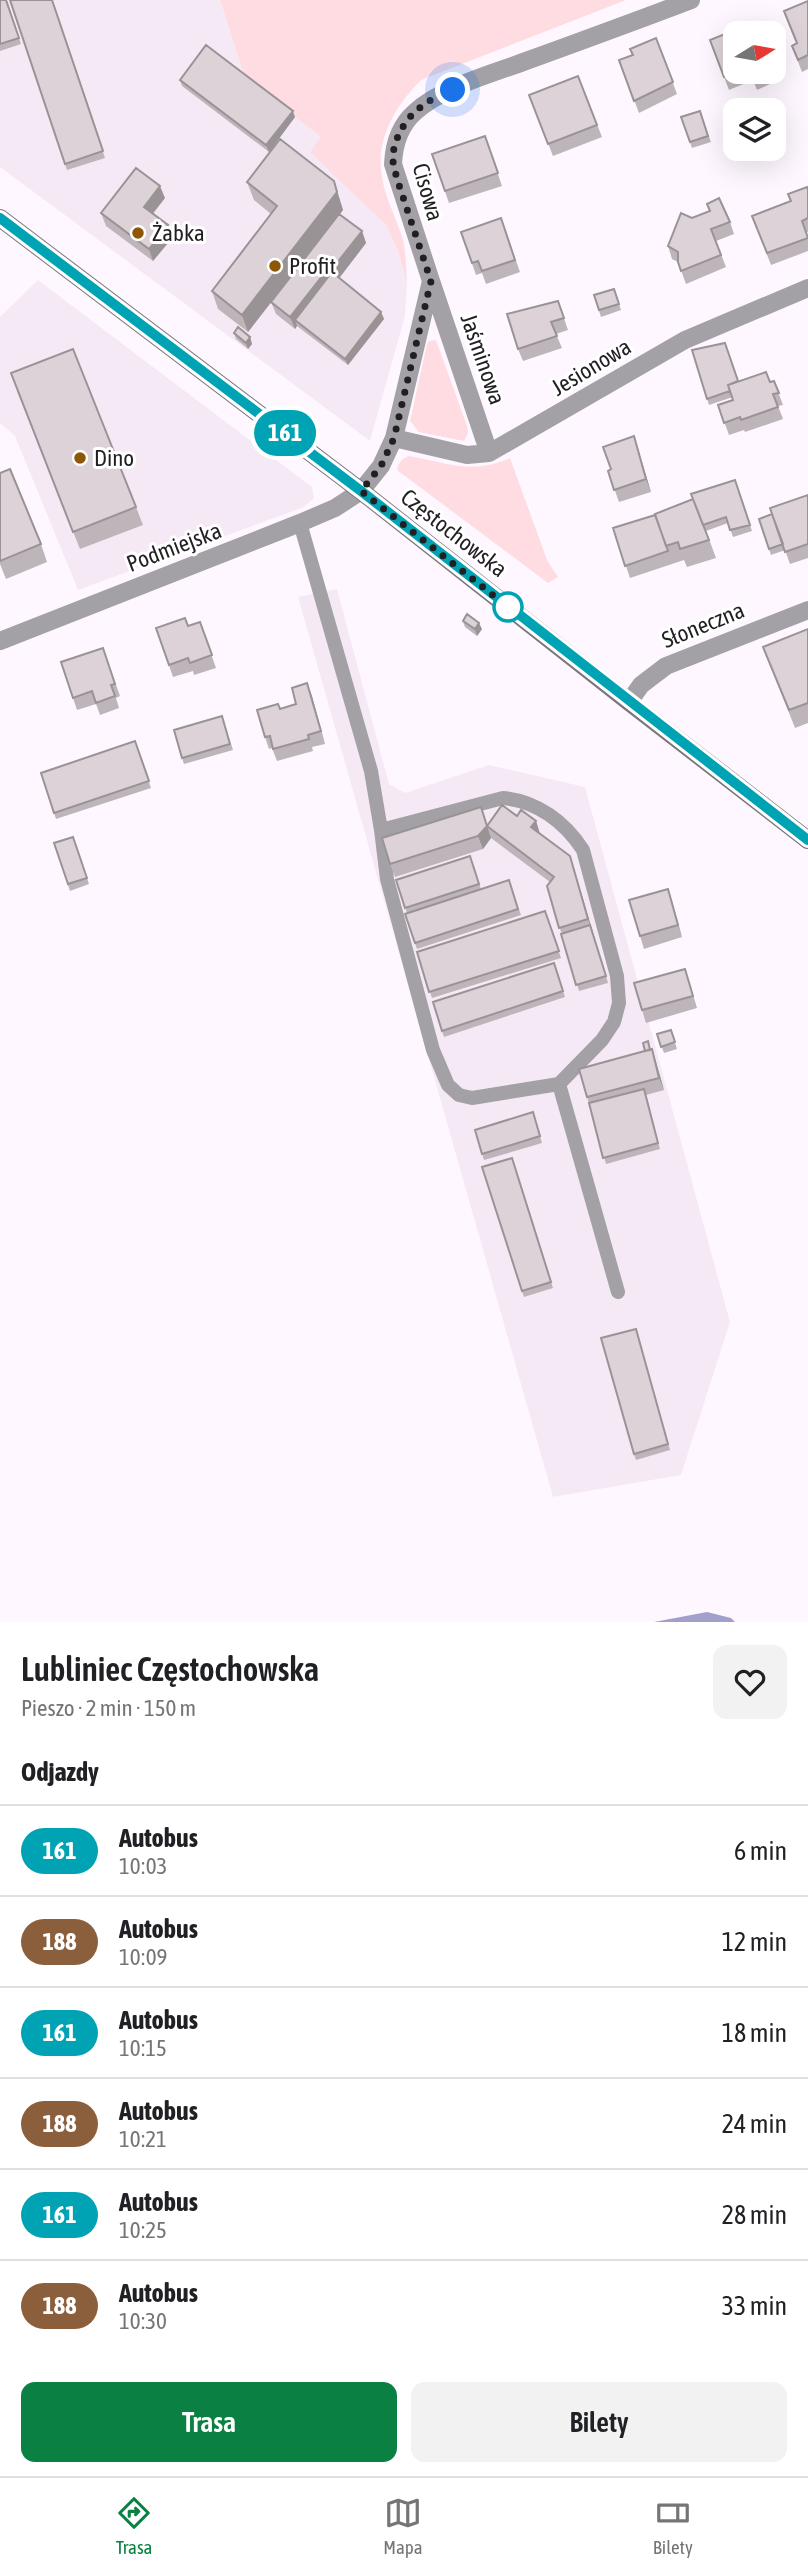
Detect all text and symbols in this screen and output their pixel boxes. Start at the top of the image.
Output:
north arrow [723,21,786,84]
map controls [723,21,786,161]
your location [435,72,470,107]
button: layers [723,98,786,161]
street label: Cisowa [407,160,449,224]
place label: Żabka [152,220,205,246]
marker: Żabka [130,225,146,241]
place label: Profit [289,253,336,279]
marker: Profit [267,258,283,274]
street label: Jaśminowa [455,310,511,408]
street label: Jesionowa [547,333,635,401]
line badge: 161 [245,410,325,456]
text: 161 [268,419,302,446]
place label: Dino [94,445,134,471]
marker: Dino [72,450,88,466]
street label: Częstochowska [396,484,512,582]
street label: Podmiejska [123,517,225,577]
unlabelled marker [493,592,523,622]
street label: Słoneczna [658,597,748,653]
button: heart [713,1645,787,1719]
text: Lubliniec Częstochowska [21,1650,319,1688]
text: Pieszo · 2 min · 150 m [21,1695,196,1721]
text: Odjazdy [21,1757,99,1787]
text: Autobus [119,1823,198,1853]
text: 6 min [734,1836,787,1866]
text: 161 [43,1837,76,1864]
text: 10:03 [119,1853,167,1879]
text: Autobus [119,1914,198,1944]
text: 12 min [722,1927,787,1957]
text: 188 [43,1928,76,1955]
text: 10:09 [119,1944,167,1970]
text: Autobus [119,2005,198,2035]
text: 18 min [722,2018,787,2048]
text: 161 [43,2019,76,2046]
text: 10:15 [119,2035,167,2061]
text: Autobus [119,2096,198,2126]
text: 24 min [722,2109,787,2139]
text: 188 [43,2110,76,2137]
text: 10:21 [119,2126,167,2152]
text: Autobus [119,2187,198,2217]
text: 28 min [722,2200,787,2230]
text: 161 [43,2201,76,2228]
text: 10:25 [119,2217,167,2243]
text: Autobus [119,2278,198,2308]
text: 33 min [722,2291,787,2321]
text: 188 [43,2292,76,2319]
text: 10:30 [119,2308,167,2334]
button: Trasa [21,2382,397,2462]
button: Bilety [411,2382,787,2462]
tab: Trasa [115,2494,153,2558]
tab: Mapa [383,2494,423,2558]
tab: Bilety [653,2494,693,2558]

